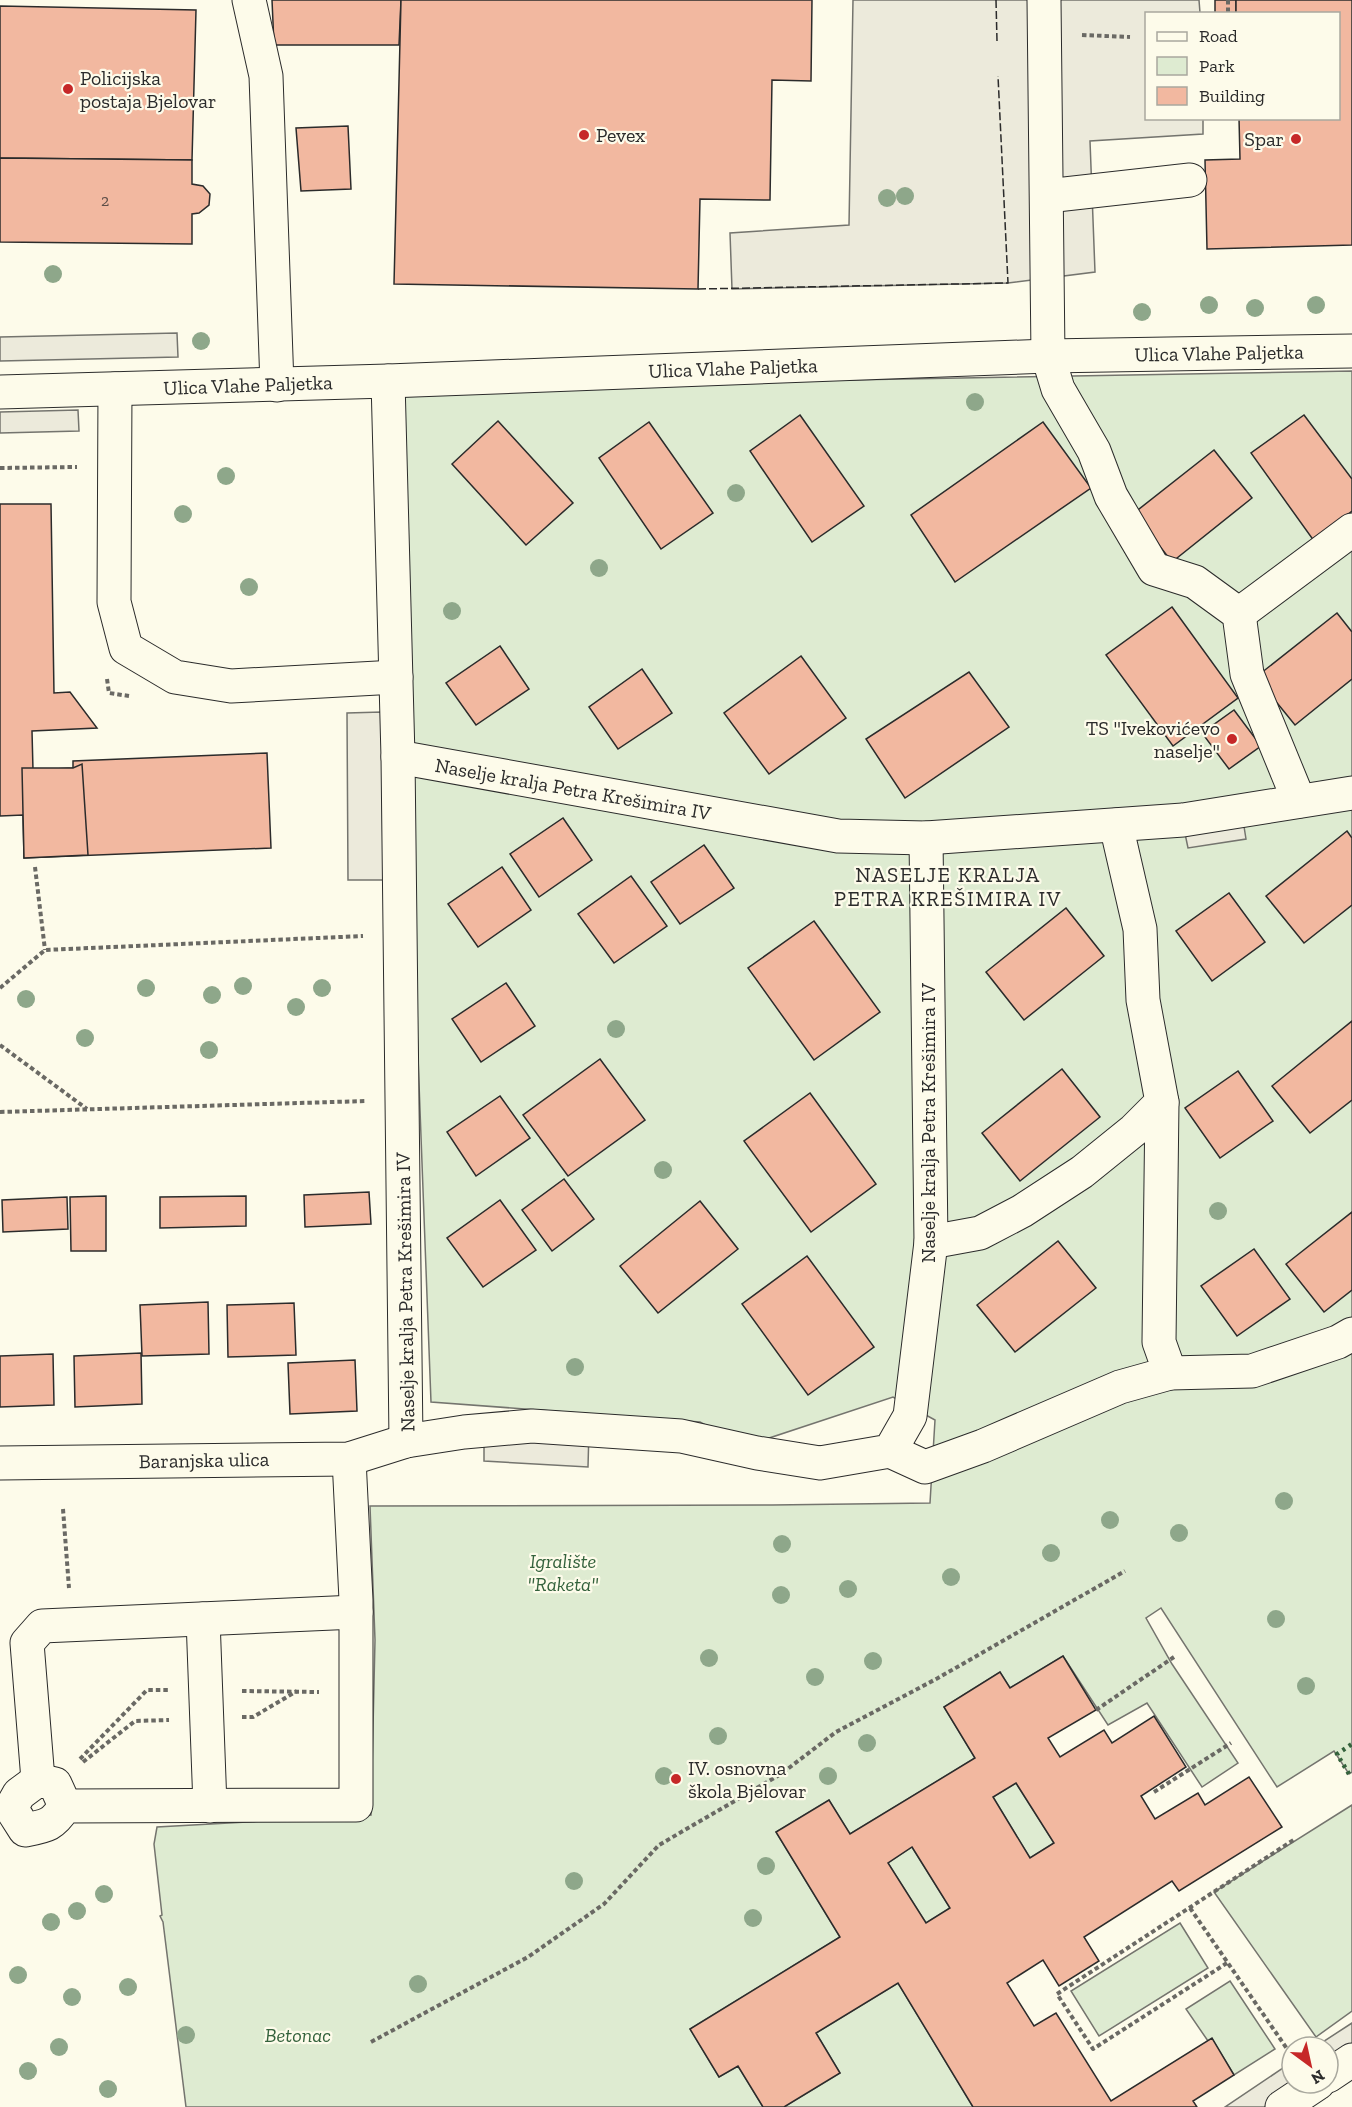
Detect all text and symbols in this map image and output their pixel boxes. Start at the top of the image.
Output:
legend [1145,12,1340,120]
text: Road [1199,25,1238,47]
text: Park [1199,55,1235,77]
place label: Policijska postaja Bjelovar [80,66,216,113]
marker: Policijska postaja Bjelovar [61,82,75,96]
text: Building [1199,85,1265,107]
place label: Pevex [596,123,645,147]
place label: Spar [1244,127,1284,151]
marker: Pevex [577,128,591,142]
marker: Spar [1289,132,1303,146]
house number: 2 [101,191,109,210]
street label: Ulica Vlahe Paljetka [1134,340,1304,366]
street label: Ulica Vlahe Paljetka [648,353,818,383]
street label: Ulica Vlahe Paljetka [163,370,333,400]
place label: TS "Ivekovićevo naselje" [1086,716,1220,763]
marker: TS "Ivekovićevo naselje" [1225,732,1239,746]
street label: Naselje kralja Petra Krešimira IV [433,753,713,825]
district label: NASELJE KRALJA PETRA KREŠIMIRA IV [834,862,1062,911]
street label: Naselje kralja Petra Krešimira IV [916,983,940,1263]
street label: Naselje kralja Petra Krešimira IV [391,1152,419,1432]
street label: Baranjska ulica [138,1447,270,1473]
park label: Igralište "Raketa" [528,1549,598,1596]
place label: IV. osnovna škola Bjelovar [688,1756,807,1803]
marker: IV. osnovna škola Bjelovar [669,1772,683,1786]
park label: Betonac [265,2023,331,2047]
north arrow [1280,2035,1340,2095]
text: N [1308,2066,1328,2088]

